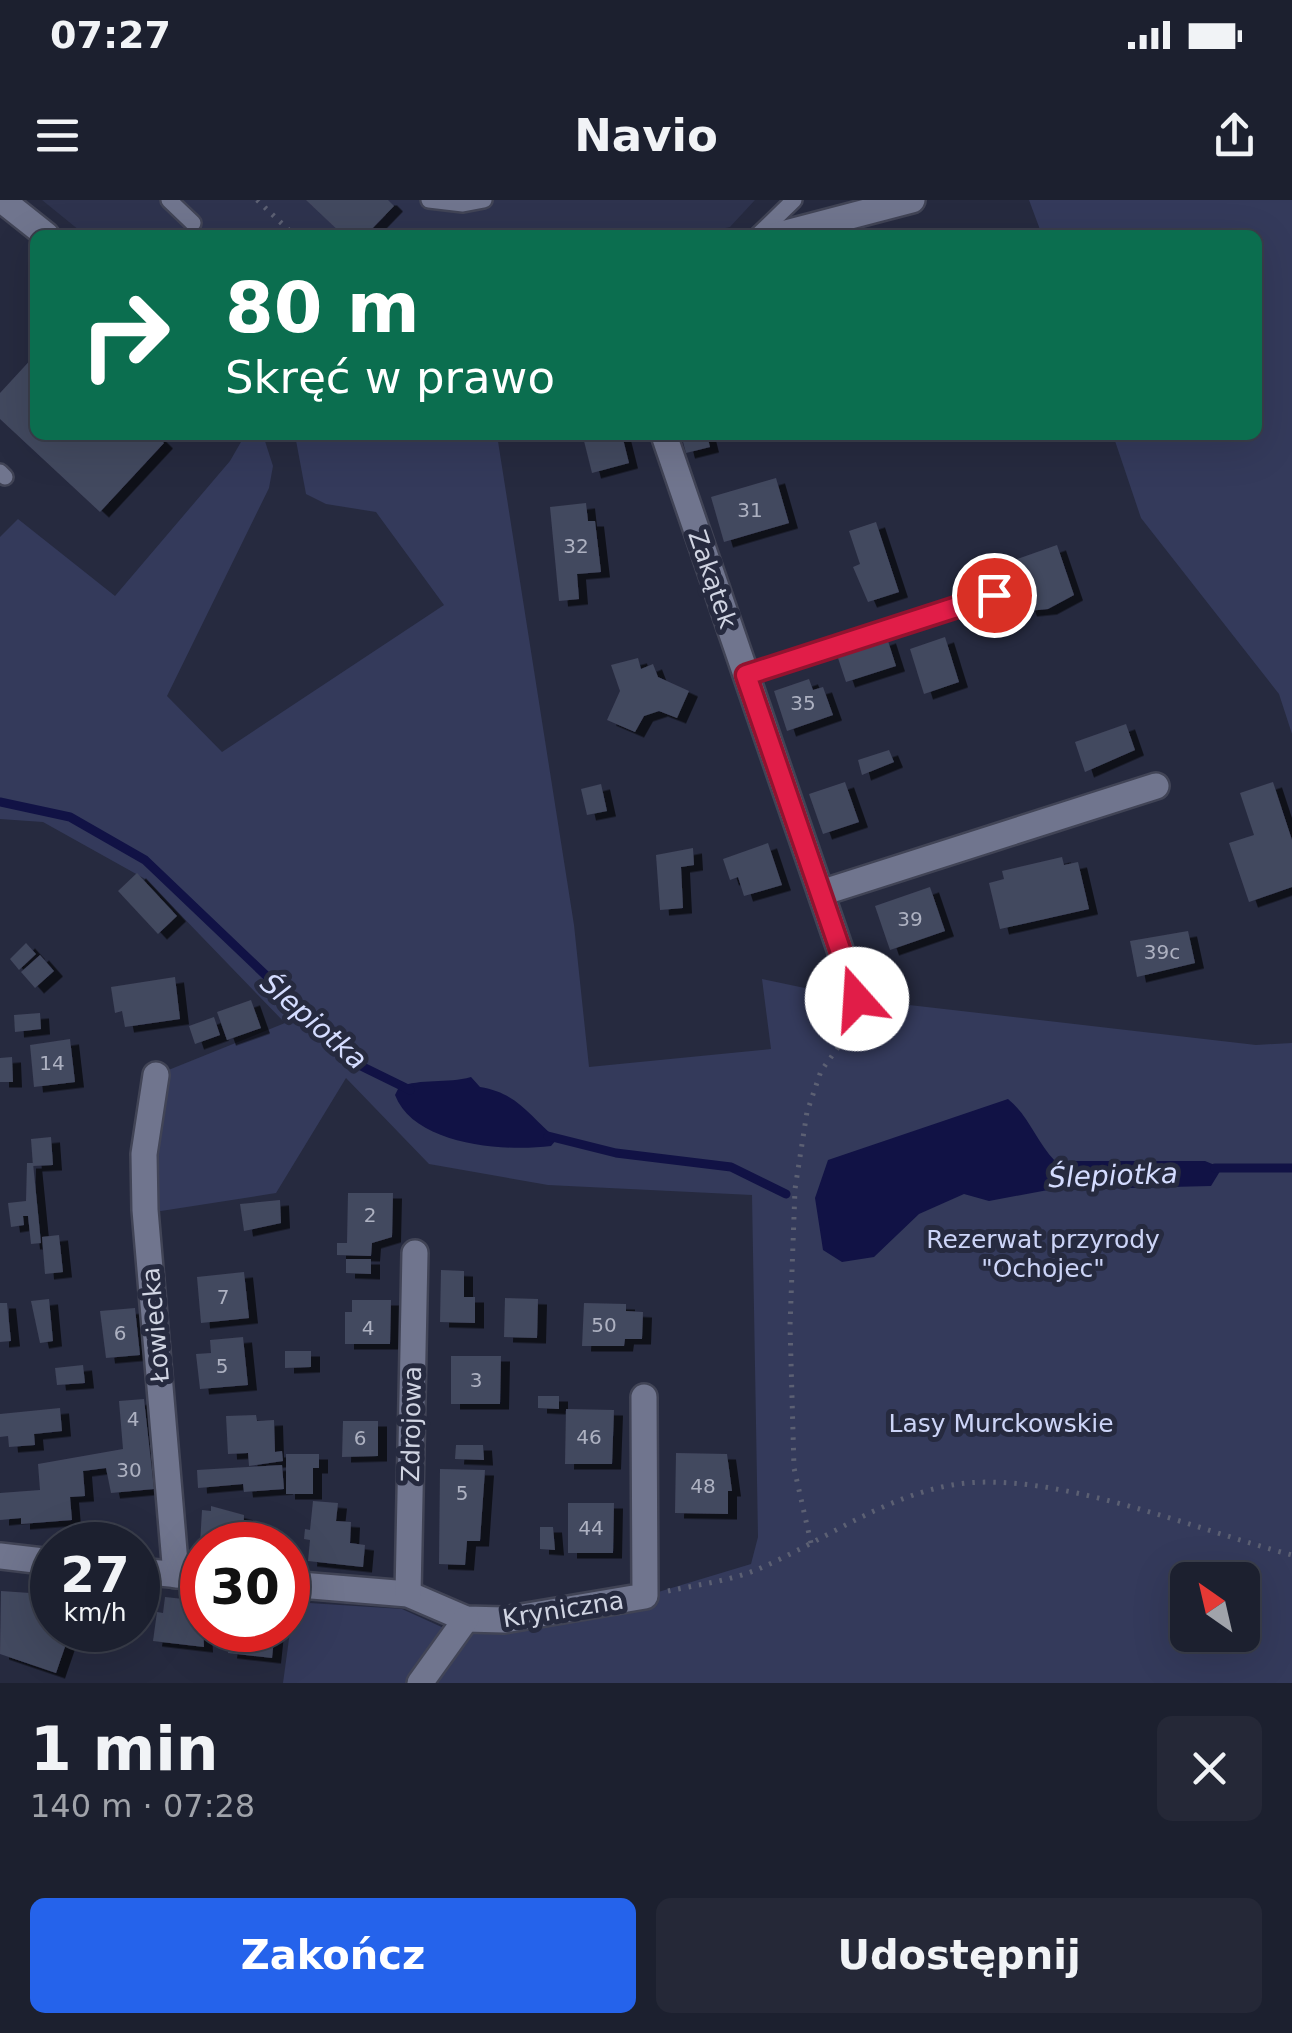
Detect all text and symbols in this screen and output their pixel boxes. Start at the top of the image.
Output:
text: 07:27 [50,13,171,57]
icon: menu [30,108,85,163]
icon: share [1207,108,1262,163]
text: Navio [574,109,718,162]
text: 80 m [225,267,420,349]
icon: right [60,270,190,400]
text: Skręć w prawo [225,351,555,404]
house number: 31 [737,498,763,522]
street label: Zakątek [682,526,743,633]
house number: 32 [563,534,589,558]
pin [952,553,1037,638]
icon: arrive [967,568,1022,623]
house number: 35 [790,691,816,715]
house number: 39 [897,907,923,931]
house number: 39c [1144,940,1180,964]
position arrow [805,947,909,1051]
water label: Ślepiotka [254,966,374,1076]
house number: 14 [39,1051,65,1075]
water label: Ślepiotka [1048,1156,1178,1194]
house number: 2 [364,1203,376,1227]
park label: Rezerwat przyrody "Ochojec" [926,1225,1160,1283]
street label: Łowiecka [136,1266,175,1385]
house number: 7 [217,1285,229,1309]
house number: 50 [591,1313,617,1337]
house number: 4 [362,1316,374,1340]
house number: 6 [114,1321,126,1345]
house number: 5 [216,1354,228,1378]
street label: Zdrojowa [396,1366,427,1482]
house number: 3 [470,1368,482,1392]
house number: 4 [127,1407,139,1431]
park label: Lasy Murckowskie [888,1409,1114,1438]
house number: 46 [576,1425,602,1449]
house number: 6 [354,1426,366,1450]
house number: 30 [116,1458,142,1482]
house number: 48 [690,1474,716,1498]
house number: 5 [456,1481,468,1505]
house number: 44 [578,1516,604,1540]
speed limit sign: 30 [180,1522,310,1652]
text: 27 [60,1546,130,1604]
north arrow [1170,1562,1260,1652]
map controls [1170,1562,1260,1652]
street label: Kryniczna [500,1586,626,1633]
text: km/h [63,1598,127,1627]
text: 1 min [30,1714,218,1784]
button: close [1157,1716,1262,1821]
text: 140 m · 07:28 [30,1787,255,1825]
button: Zakończ [30,1898,636,2013]
button: Udostępnij [656,1898,1262,2013]

